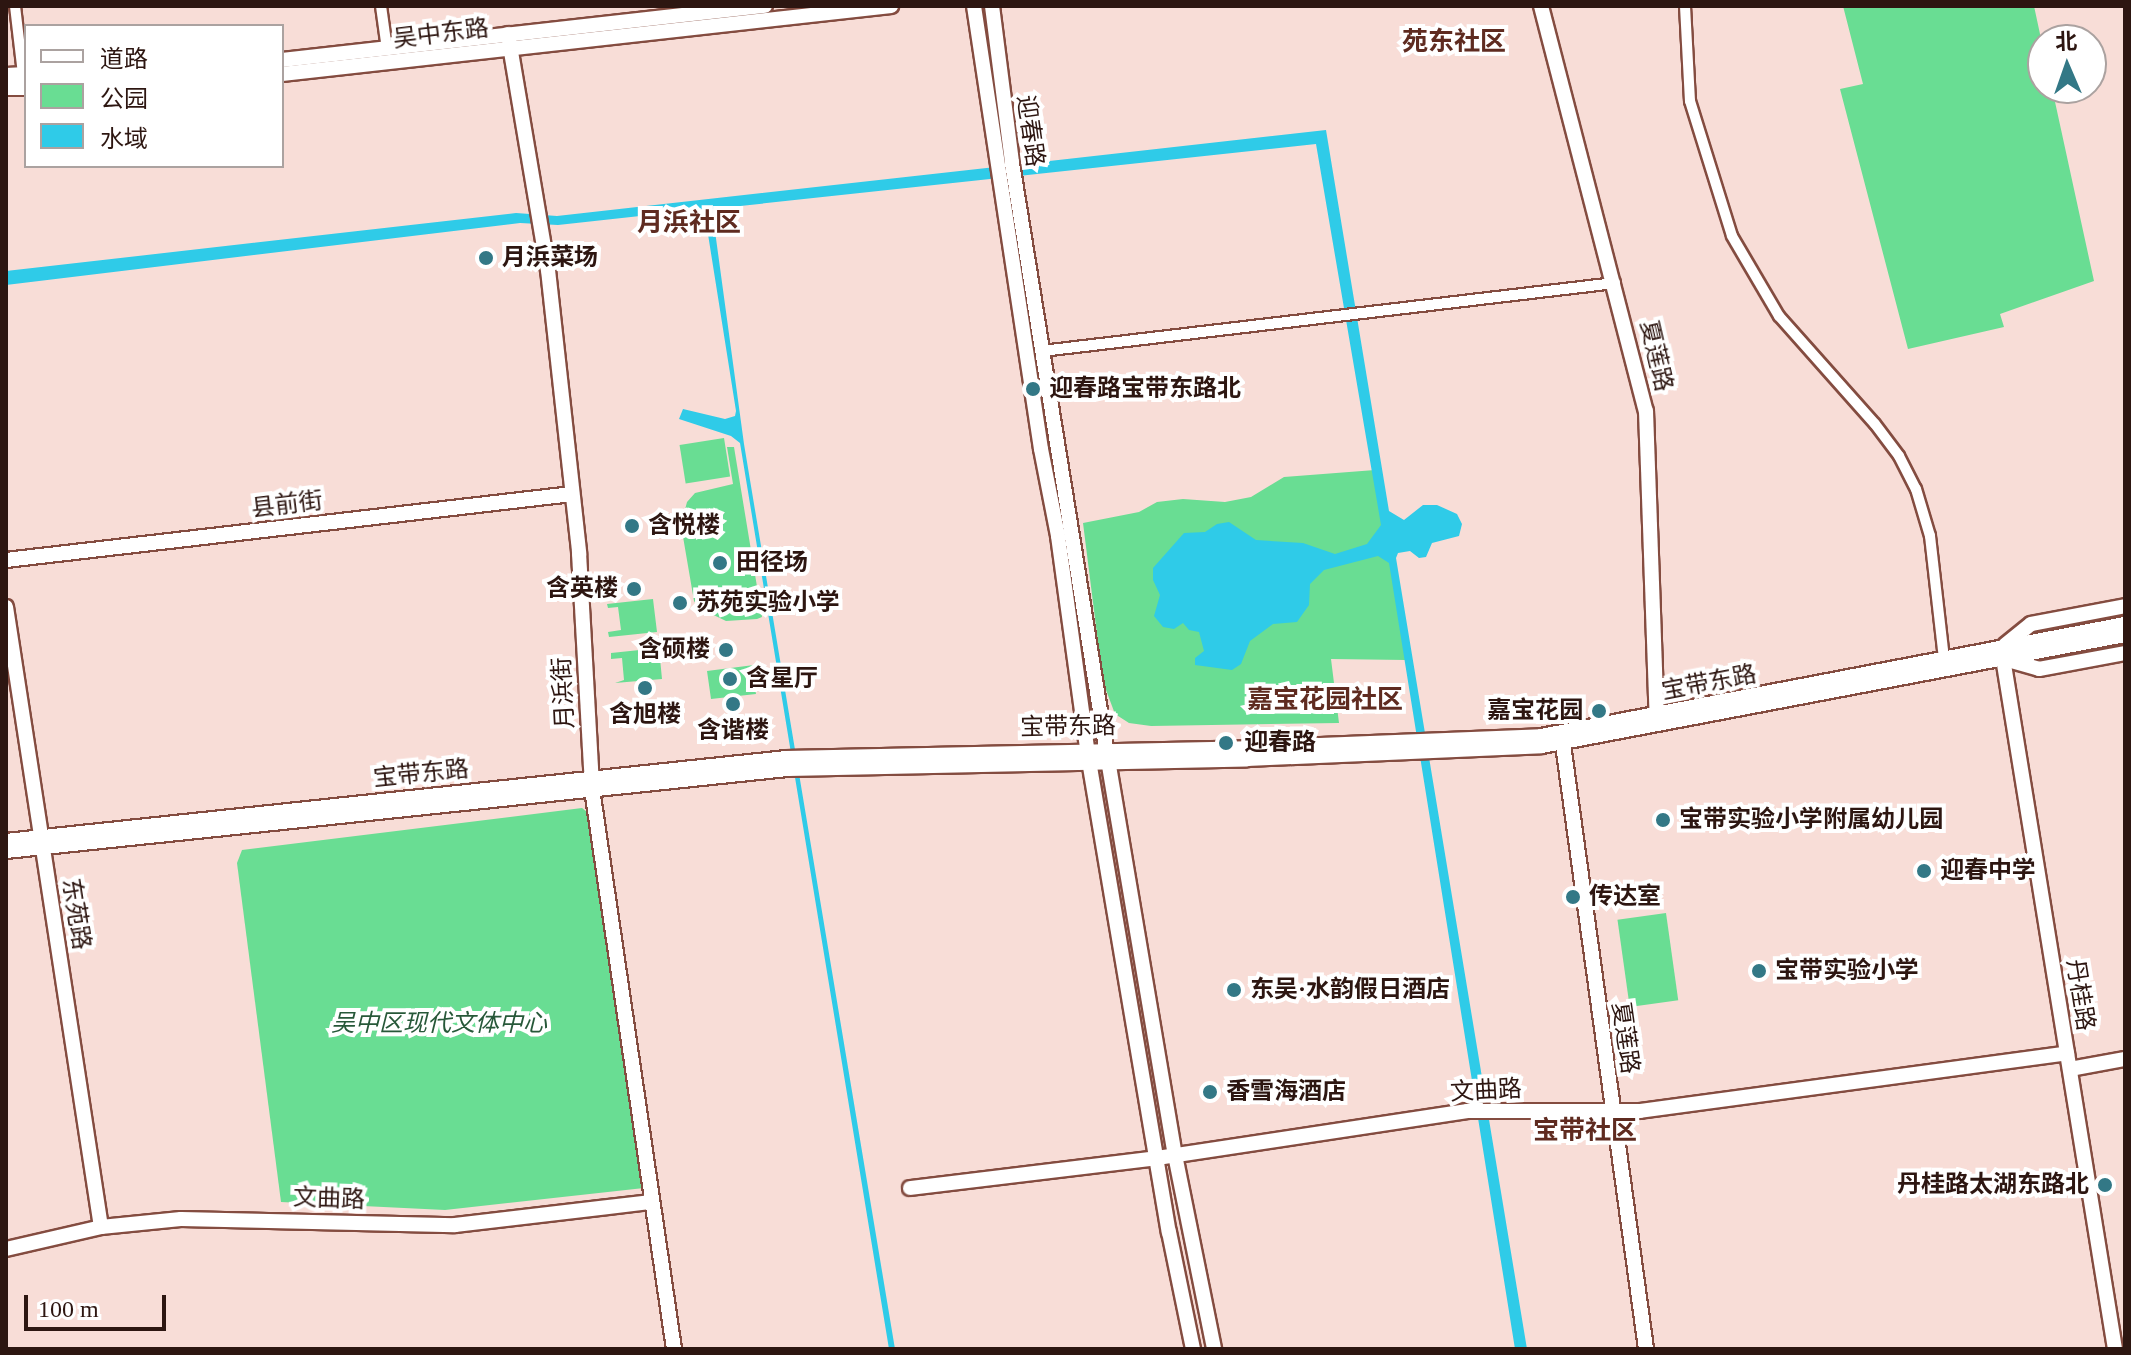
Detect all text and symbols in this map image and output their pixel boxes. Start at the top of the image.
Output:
street label: 吴中东路 [392,14,490,54]
legend [24,24,284,168]
north arrow [2027,24,2107,104]
district label: 苑东社区 [1402,26,1506,58]
text: 北 [2055,29,2078,54]
text: 道路 [100,46,148,72]
text: 公园 [100,86,148,112]
street label: 迎春路 [1011,93,1049,169]
text: 水域 [100,126,148,152]
district label: 月浜社区 [637,207,741,239]
place label: 月浜菜场 [502,244,598,272]
marker: 月浜菜场 [477,249,495,267]
street label: 夏莲路 [1634,318,1678,394]
place label: 迎春路宝带东路北 [1049,375,1241,403]
marker: 迎春路宝带东路北 [1024,380,1042,398]
street label: 县前街 [250,486,324,524]
place label: 含悦楼 [648,512,720,540]
marker: 含悦楼 [623,517,641,535]
place label: 田径场 [736,549,808,577]
marker: 田径场 [711,554,729,572]
place label: 含英楼 [546,575,618,603]
marker: 含英楼 [625,580,643,598]
place label: 苏苑实验小学 [696,589,840,617]
marker: 苏苑实验小学 [671,594,689,612]
place label: 含硕楼 [638,636,710,664]
marker: 含硕楼 [717,641,735,659]
street label: 月浜街 [548,656,580,730]
street label: 宝带东路 [1659,660,1759,706]
place label: 含星厅 [746,665,818,693]
marker: 含星厅 [721,670,739,688]
marker: 含旭楼 [636,679,654,697]
district label: 嘉宝花园社区 [1247,684,1403,716]
marker: 含谐楼 [724,695,742,713]
place label: 嘉宝花园 [1487,697,1583,725]
place label: 含旭楼 [609,701,681,729]
marker: 嘉宝花园 [1590,702,1608,720]
street label: 宝带东路 [1020,712,1116,742]
place label: 含谐楼 [697,717,769,745]
place label: 迎春路 [1244,729,1316,757]
marker: 迎春路 [1215,732,1237,754]
street label: 宝带东路 [372,755,470,793]
place label: 宝带实验小学附属幼儿园 [1679,806,1943,834]
marker: 宝带实验小学附属幼儿园 [1654,811,1672,829]
place label: 迎春中学 [1940,857,2036,885]
marker: 迎春中学 [1915,862,1933,880]
street label: 东苑路 [56,876,96,952]
place label: 传达室 [1589,883,1661,911]
marker: 传达室 [1564,888,1582,906]
place label: 宝带实验小学 [1775,957,1919,985]
street label: 丹桂路 [2060,957,2100,1033]
marker: 宝带实验小学 [1750,962,1768,980]
place label: 东吴·水韵假日酒店 [1250,976,1450,1004]
marker: 东吴·水韵假日酒店 [1225,981,1243,999]
street label: 夏莲路 [1606,1000,1644,1076]
park label: 吴中区现代文体中心 [331,1010,547,1038]
street label: 文曲路 [1449,1075,1523,1107]
place label: 香雪海酒店 [1226,1078,1346,1106]
marker: 香雪海酒店 [1201,1083,1219,1101]
district label: 宝带社区 [1533,1115,1637,1147]
place label: 丹桂路太湖东路北 [1897,1171,2089,1199]
marker: 丹桂路太湖东路北 [2096,1176,2114,1194]
street label: 文曲路 [293,1183,365,1215]
scale bar [28,1279,170,1329]
text: 100 m [38,1296,99,1322]

